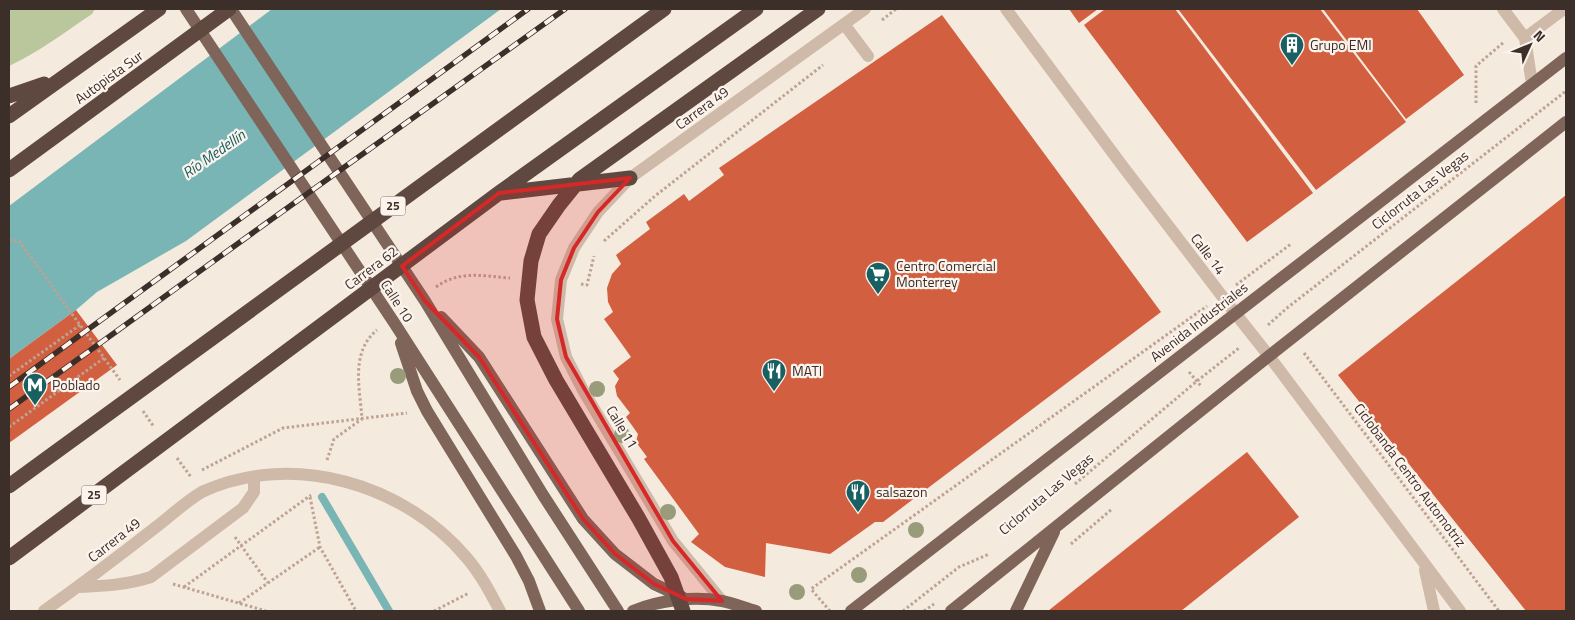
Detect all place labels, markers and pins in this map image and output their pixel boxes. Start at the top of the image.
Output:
building icon: Grupo EMI [1279,32,1305,66]
place label: Grupo EMI [1310,34,1372,55]
place label: Centro Comercial Monterrey [896,255,996,292]
supermarket icon: Centro Comercial Monterrey [865,261,891,295]
restaurant icon: MATI [761,358,787,392]
place label: MATI [792,360,822,381]
metro station icon: Poblado [22,372,48,406]
place label: Poblado [52,374,100,395]
restaurant icon: salsazon [845,479,871,513]
place label: salsazon [876,481,928,502]

